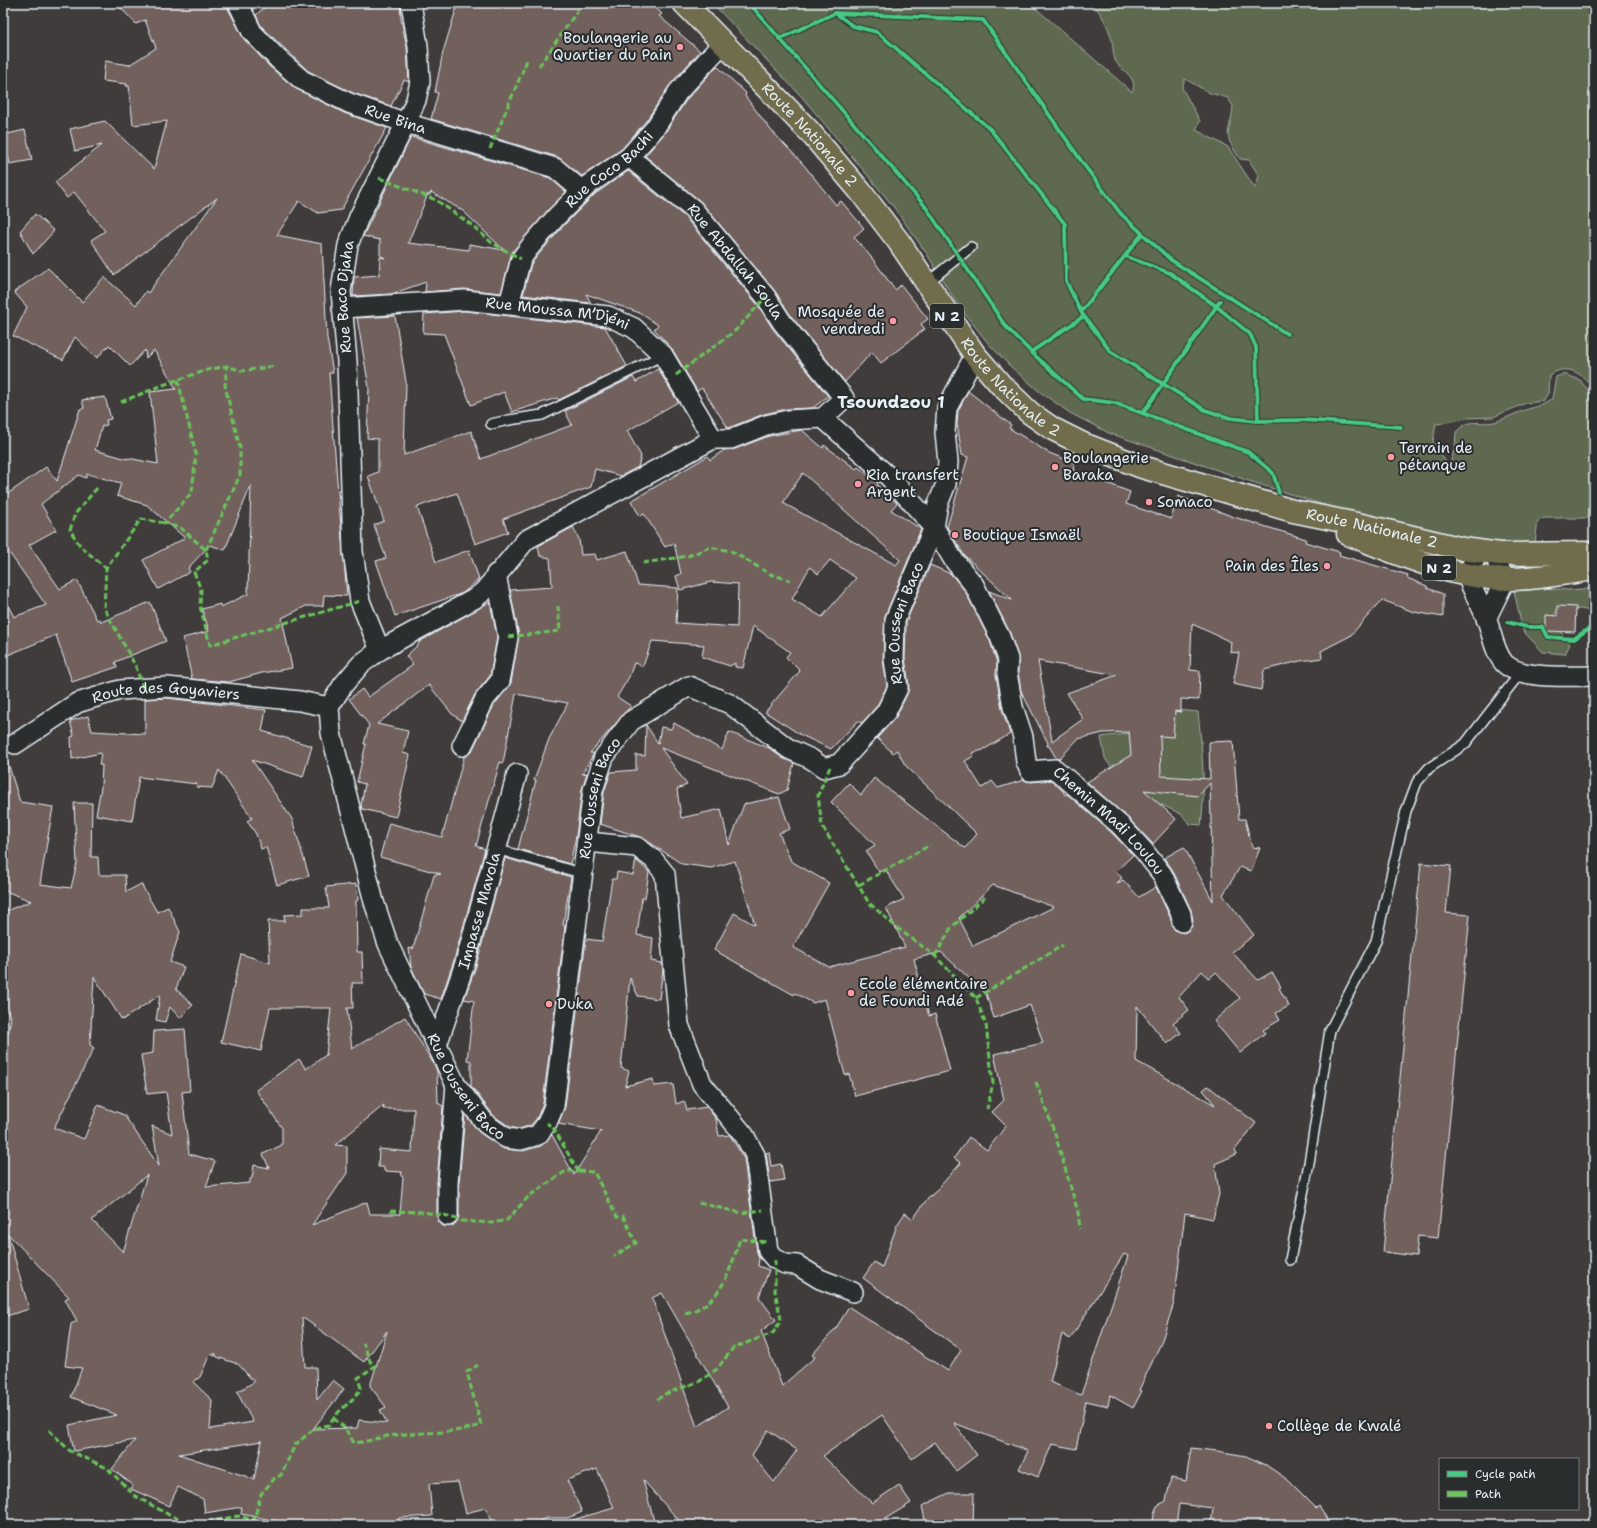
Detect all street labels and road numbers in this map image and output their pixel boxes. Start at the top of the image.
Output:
street label: Route Nationale 2 [757,78,862,191]
street label: Rue Bina [362,99,429,139]
street label: Rue Coco Bachi [561,127,658,212]
street label: Rue Abdallah Soula [683,199,788,324]
street label: Rue Baco Djaha [331,238,359,354]
street label: Rue Moussa M’Djéni [484,292,633,335]
road number: N 2 [930,304,964,328]
street label: Route Nationale 2 [956,334,1064,441]
street label: Route Nationale 2 [1304,504,1440,553]
road number: N 2 [1422,556,1456,580]
street label: Rue Ousseni Baco [884,559,928,686]
street label: Route des Goyaviers [89,677,241,708]
street label: Rue Ousseni Baco [575,733,626,860]
street label: Chemin Madi Loulou [1049,762,1169,879]
street label: Impasse Mavola [454,849,505,972]
street label: Rue Ousseni Baco [423,1030,509,1144]

